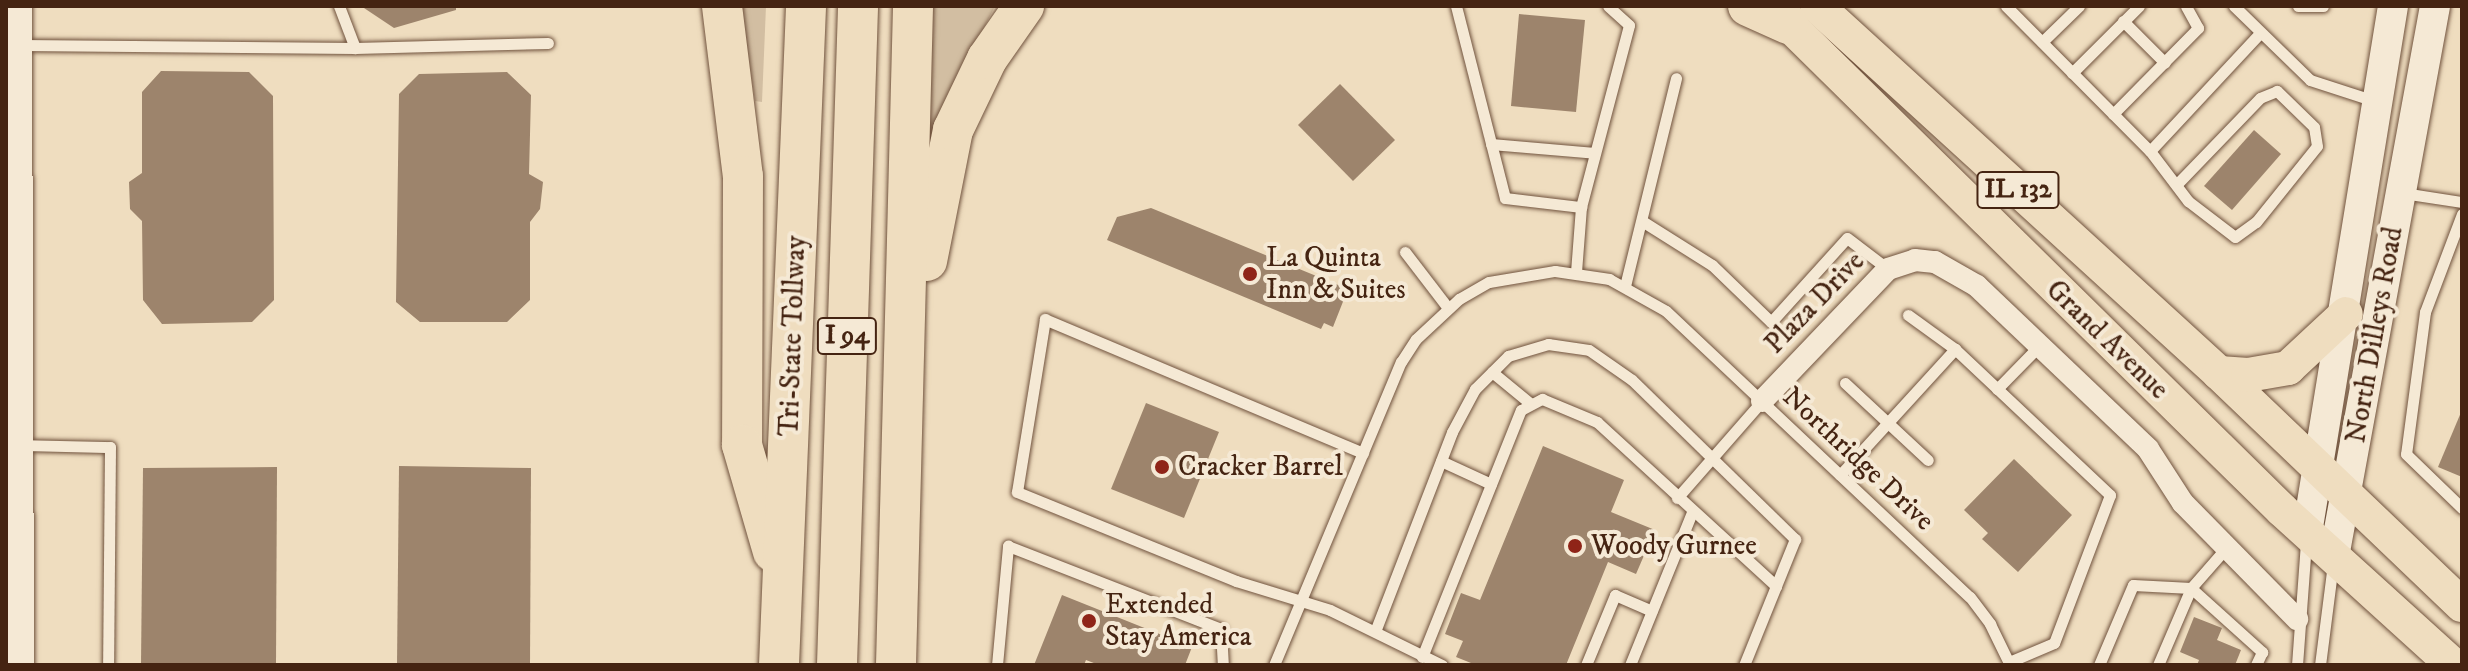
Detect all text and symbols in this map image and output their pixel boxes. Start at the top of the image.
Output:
road number: IL 132 [1976,168,2060,212]
street label: North Dilleys Road [2339,224,2411,446]
street label: Tri-State Tollway [773,235,813,437]
place label: La Quinta Inn & Suites [1266,241,1406,307]
street label: Plaza Drive [1758,245,1872,361]
marker: La Quinta Inn & Suites [1241,265,1259,283]
street label: Grand Avenue [2039,273,2175,407]
road number: I 94 [815,314,879,358]
street label: Northridge Drive [1775,380,1941,538]
place label: Cracker Barrel [1178,450,1343,484]
marker: Cracker Barrel [1153,458,1171,476]
place label: Woody Gurnee [1591,529,1757,563]
marker: Woody Gurnee [1566,537,1584,555]
place label: Extended Stay America [1105,588,1252,654]
marker: Extended Stay America [1080,612,1098,630]

